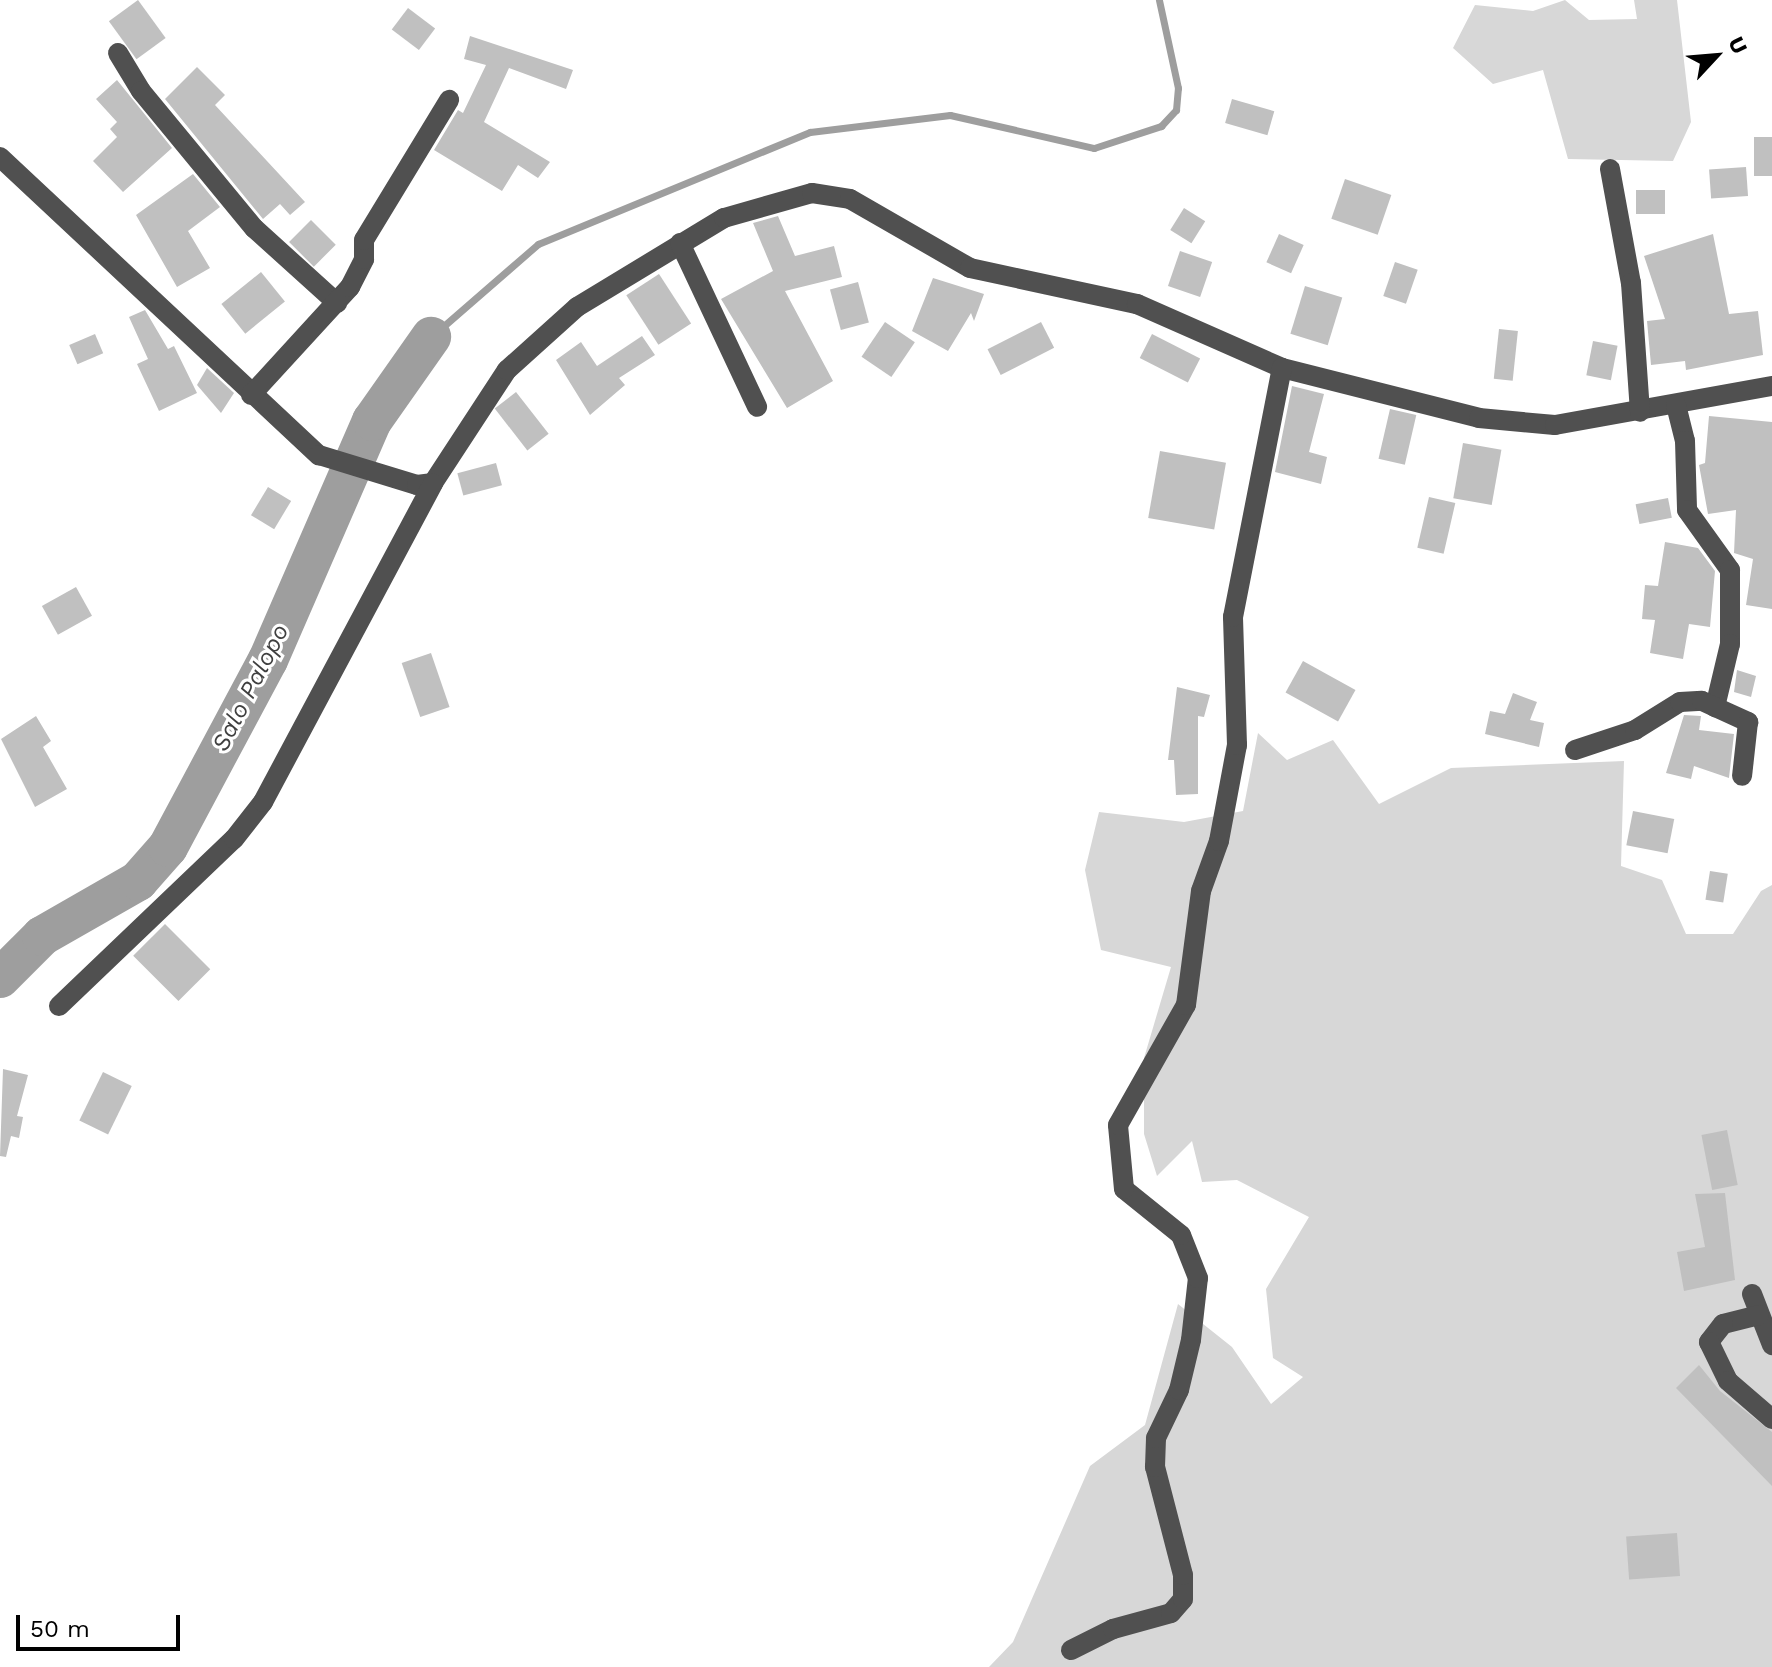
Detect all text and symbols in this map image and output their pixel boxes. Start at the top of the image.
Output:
north arrow [1676,16,1756,96]
text: U [1723,33,1753,58]
water label: Salo Palopo [207,620,295,756]
scale bar [20,1599,184,1649]
text: 50 m [30,1615,90,1643]

